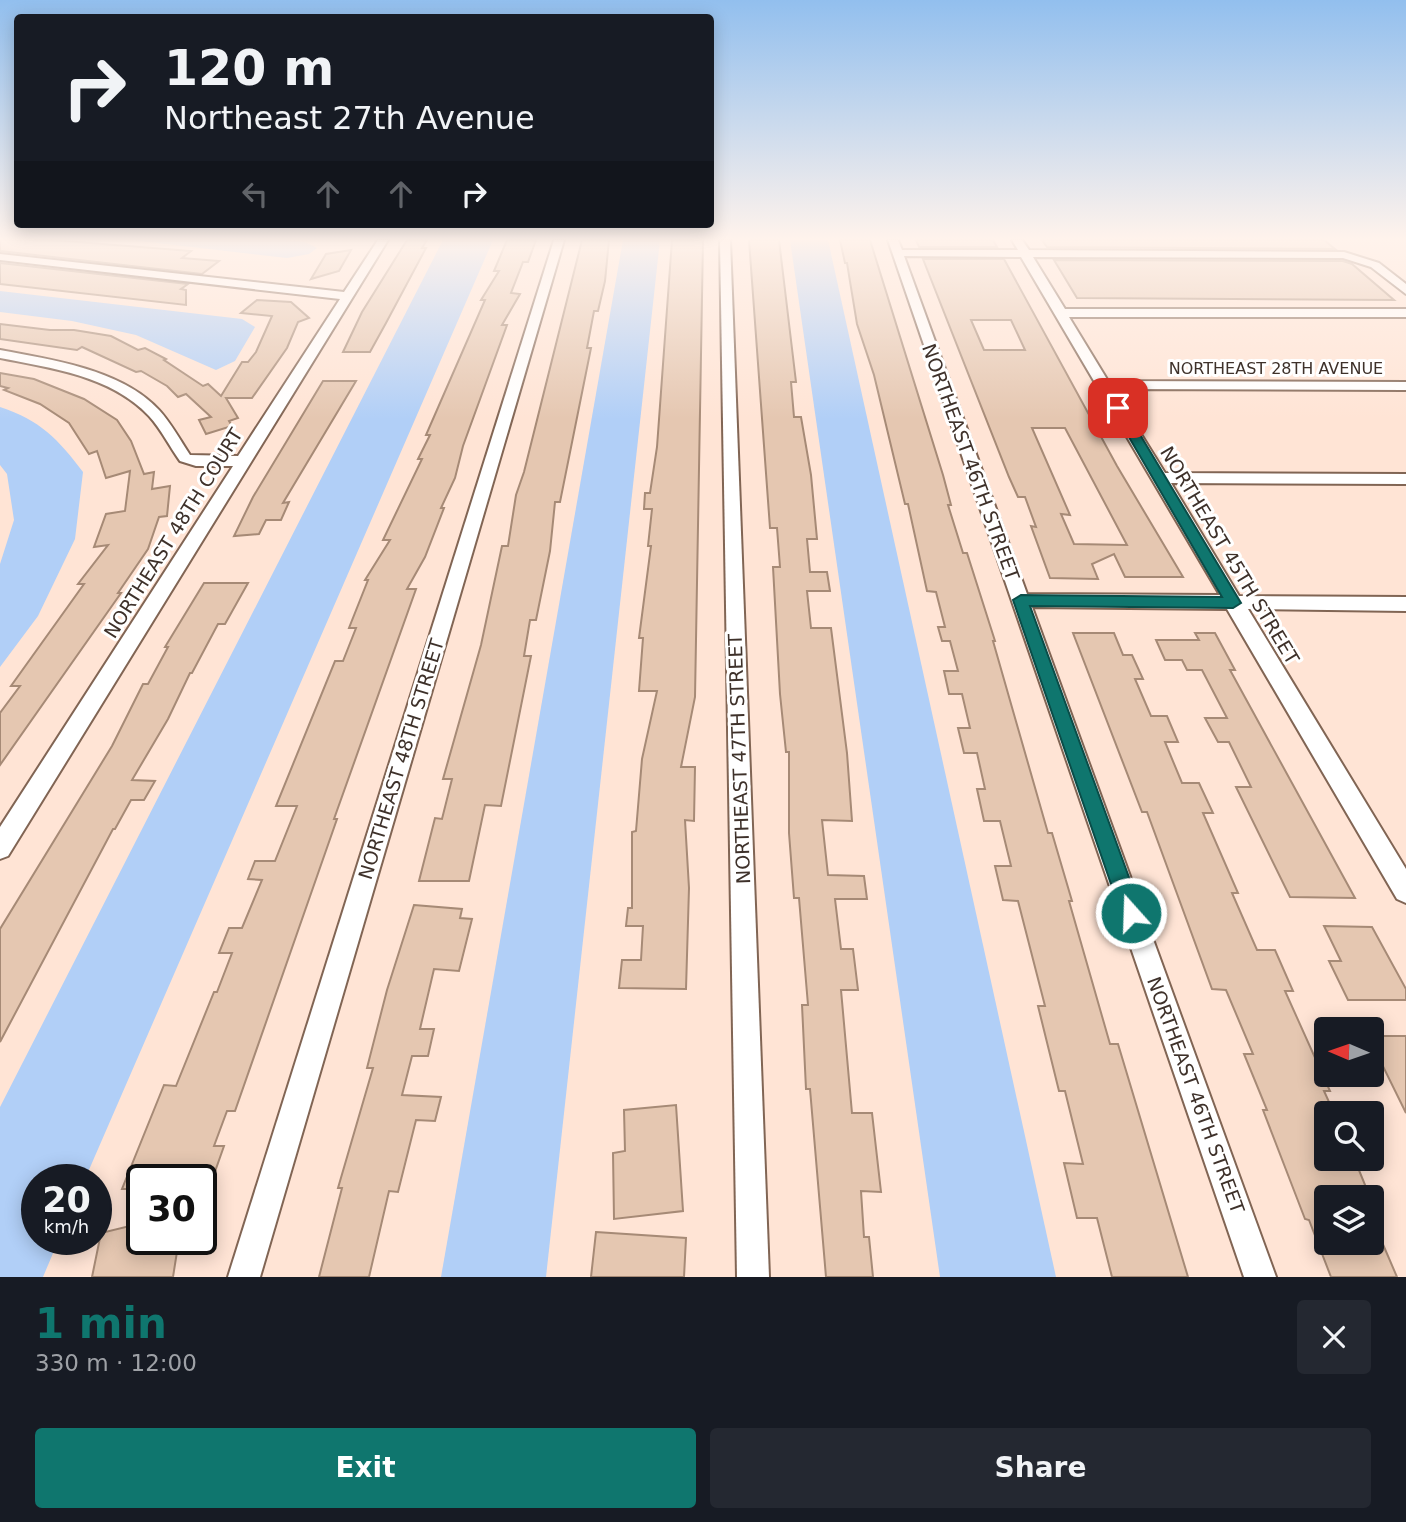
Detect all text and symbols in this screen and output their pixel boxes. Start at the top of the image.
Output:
text: 120 m [164,40,334,97]
icon: right [49,42,140,133]
text: Northeast 27th Avenue [164,99,535,137]
icon: left [236,175,274,213]
icon: ahead [309,175,347,213]
icon: ahead [382,175,420,213]
icon: right [455,175,493,213]
street label: NORTHEAST 46TH STREET [918,341,1024,584]
street label: NORTHEAST 28TH AVENUE [1169,359,1383,378]
pin [1088,378,1148,438]
icon: arrive [1099,389,1137,427]
street label: NORTHEAST 48TH COURT [99,424,247,642]
street label: NORTHEAST 45TH STREET [1156,442,1304,668]
street label: NORTHEAST 47TH STREET [724,633,754,884]
street label: NORTHEAST 48TH STREET [354,636,448,882]
position arrow [1094,876,1168,950]
street label: NORTHEAST 46TH STREET [1143,974,1249,1217]
north arrow [1314,1017,1384,1087]
map controls [1314,1017,1384,1255]
button: search [1314,1101,1384,1171]
speed limit sign: 30 [126,1164,217,1255]
text: 20 [42,1180,91,1220]
button: layers [1314,1185,1384,1255]
text: km/h [44,1216,89,1237]
text: 1 min [35,1299,167,1348]
button: close [1297,1300,1371,1374]
text: 330 m · 12:00 [35,1350,197,1376]
button: Exit [35,1428,696,1508]
button: Share [710,1428,1371,1508]

